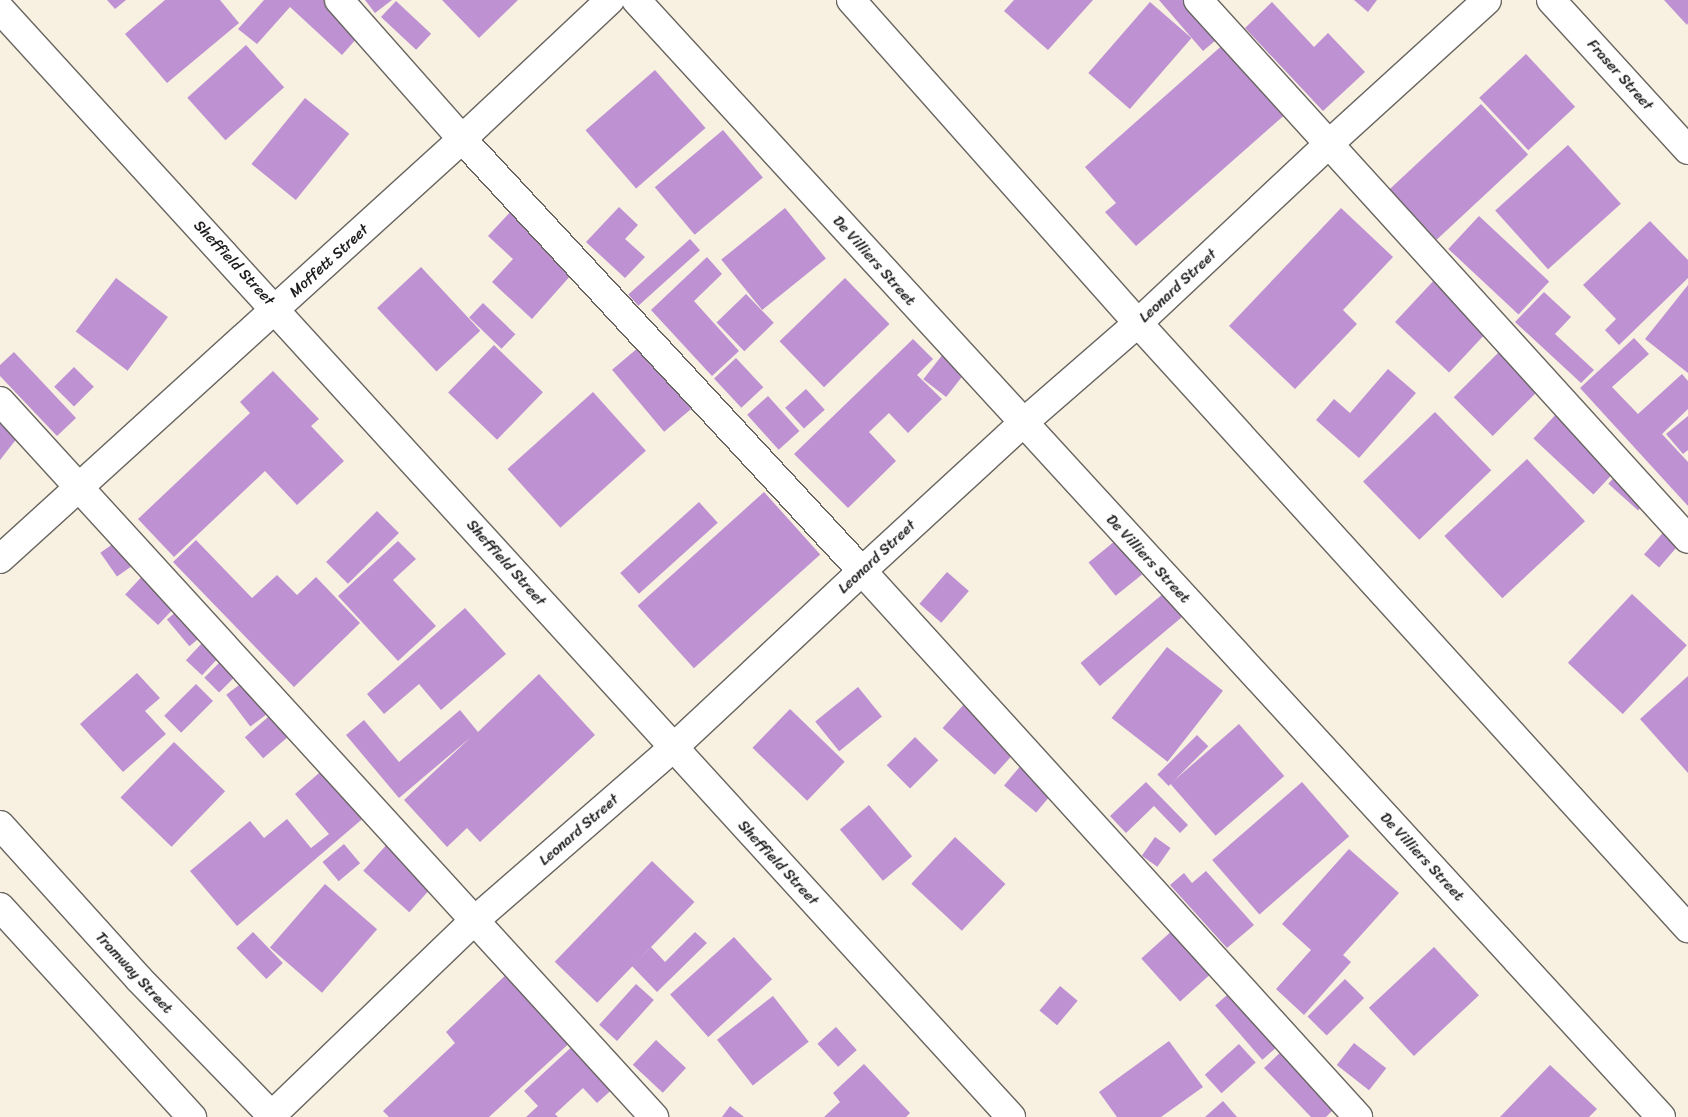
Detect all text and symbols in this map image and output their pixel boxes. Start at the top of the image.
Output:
street label: Fraser Street [1583,35,1657,115]
street label: De Villiers Street [829,213,919,309]
street label: Sheffield Street [190,217,278,309]
street label: Moffett Street [286,221,372,301]
street label: Leonard Street [1136,246,1220,326]
street label: De Villiers Street [1103,511,1193,607]
street label: Sheffield Street [463,516,549,610]
street label: Leonard Street [835,517,919,597]
street label: Leonard Street [536,791,622,869]
street label: De Villiers Street [1377,809,1467,905]
street label: Sheffield Street [734,817,822,909]
street label: Tramway Street [91,928,177,1018]

